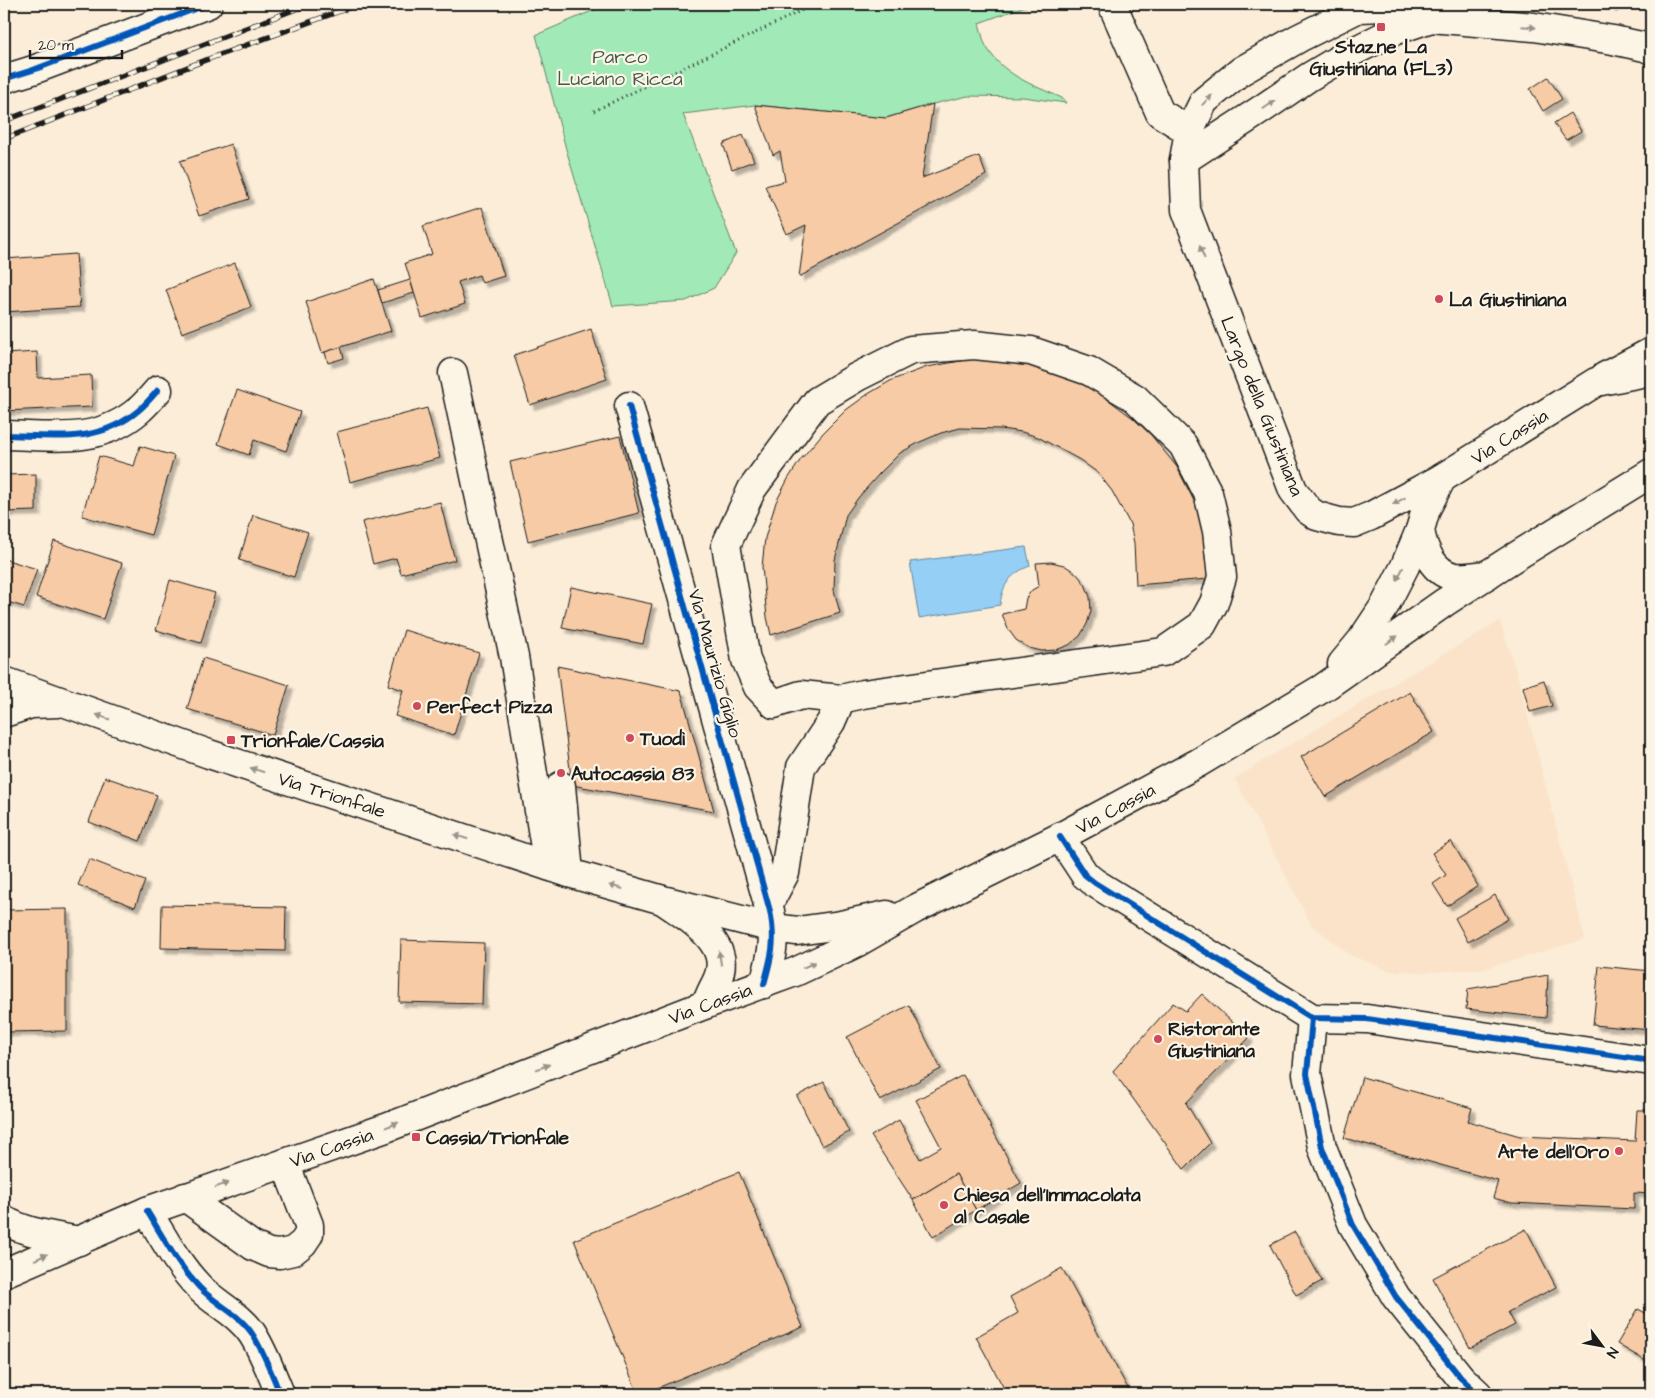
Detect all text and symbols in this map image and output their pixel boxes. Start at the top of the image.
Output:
marker: Staz.ne La Giustiniana (FL3) [1375,21,1387,33]
one-way arrow [1521,23,1537,31]
scale bar [30,28,122,60]
place label: Staz.ne La Giustiniana (FL3) [1310,34,1453,83]
text: 20 m [38,35,74,56]
park label: Parco Luciano Ricca [557,44,683,93]
one-way arrow [1201,94,1213,106]
one-way arrow [1262,100,1276,110]
one-way arrow [1198,244,1206,259]
place label: La Giustiniana [1449,287,1567,314]
marker: La Giustiniana [1433,293,1445,305]
street label: Largo della Giustiniana [1212,313,1310,501]
street label: Via Cassia [1466,403,1554,472]
one-way arrow [1392,497,1406,505]
one-way arrow [1396,567,1405,582]
street label: Via Maurizio Giglio [679,586,749,741]
one-way arrow [1385,635,1398,645]
place label: Perfect Pizza [427,694,553,721]
marker: Perfect Pizza [411,700,423,712]
one-way arrow [95,712,110,720]
place label: Tuodì [639,726,685,753]
place label: Trionfale/Cassia [240,728,384,755]
marker: Tuodì [624,732,636,744]
marker: Trionfale/Cassia [225,734,237,746]
place label: Autocassia 83 [571,761,694,788]
one-way arrow [249,765,264,773]
street label: Via Trionfale [274,765,389,826]
marker: Autocassia 83 [555,767,567,779]
street label: Via Cassia [1071,777,1161,842]
one-way arrow [453,833,468,841]
one-way arrow [608,882,623,890]
one-way arrow [715,950,723,966]
one-way arrow [802,961,816,969]
street label: Via Cassia [665,977,756,1032]
place label: Ristorante Giustiniana [1168,1016,1261,1065]
marker: Ristorante Giustiniana [1152,1033,1164,1045]
one-way arrow [536,1063,551,1070]
street label: Via Cassia [286,1121,377,1175]
one-way arrow [385,1121,399,1129]
place label: Cassia/Trionfale [426,1125,570,1152]
marker: Cassia/Trionfale [410,1131,422,1143]
place label: Arte dell'Oro [1498,1139,1609,1166]
marker: Arte dell'Oro [1613,1145,1625,1157]
one-way arrow [215,1181,230,1189]
place label: Chiesa dell'Immacolata al Casale [953,1182,1141,1231]
marker: Chiesa dell'Immacolata al Casale [938,1199,950,1211]
one-way arrow [34,1252,48,1260]
north arrow [1578,1320,1628,1370]
text: N [1601,1343,1623,1362]

